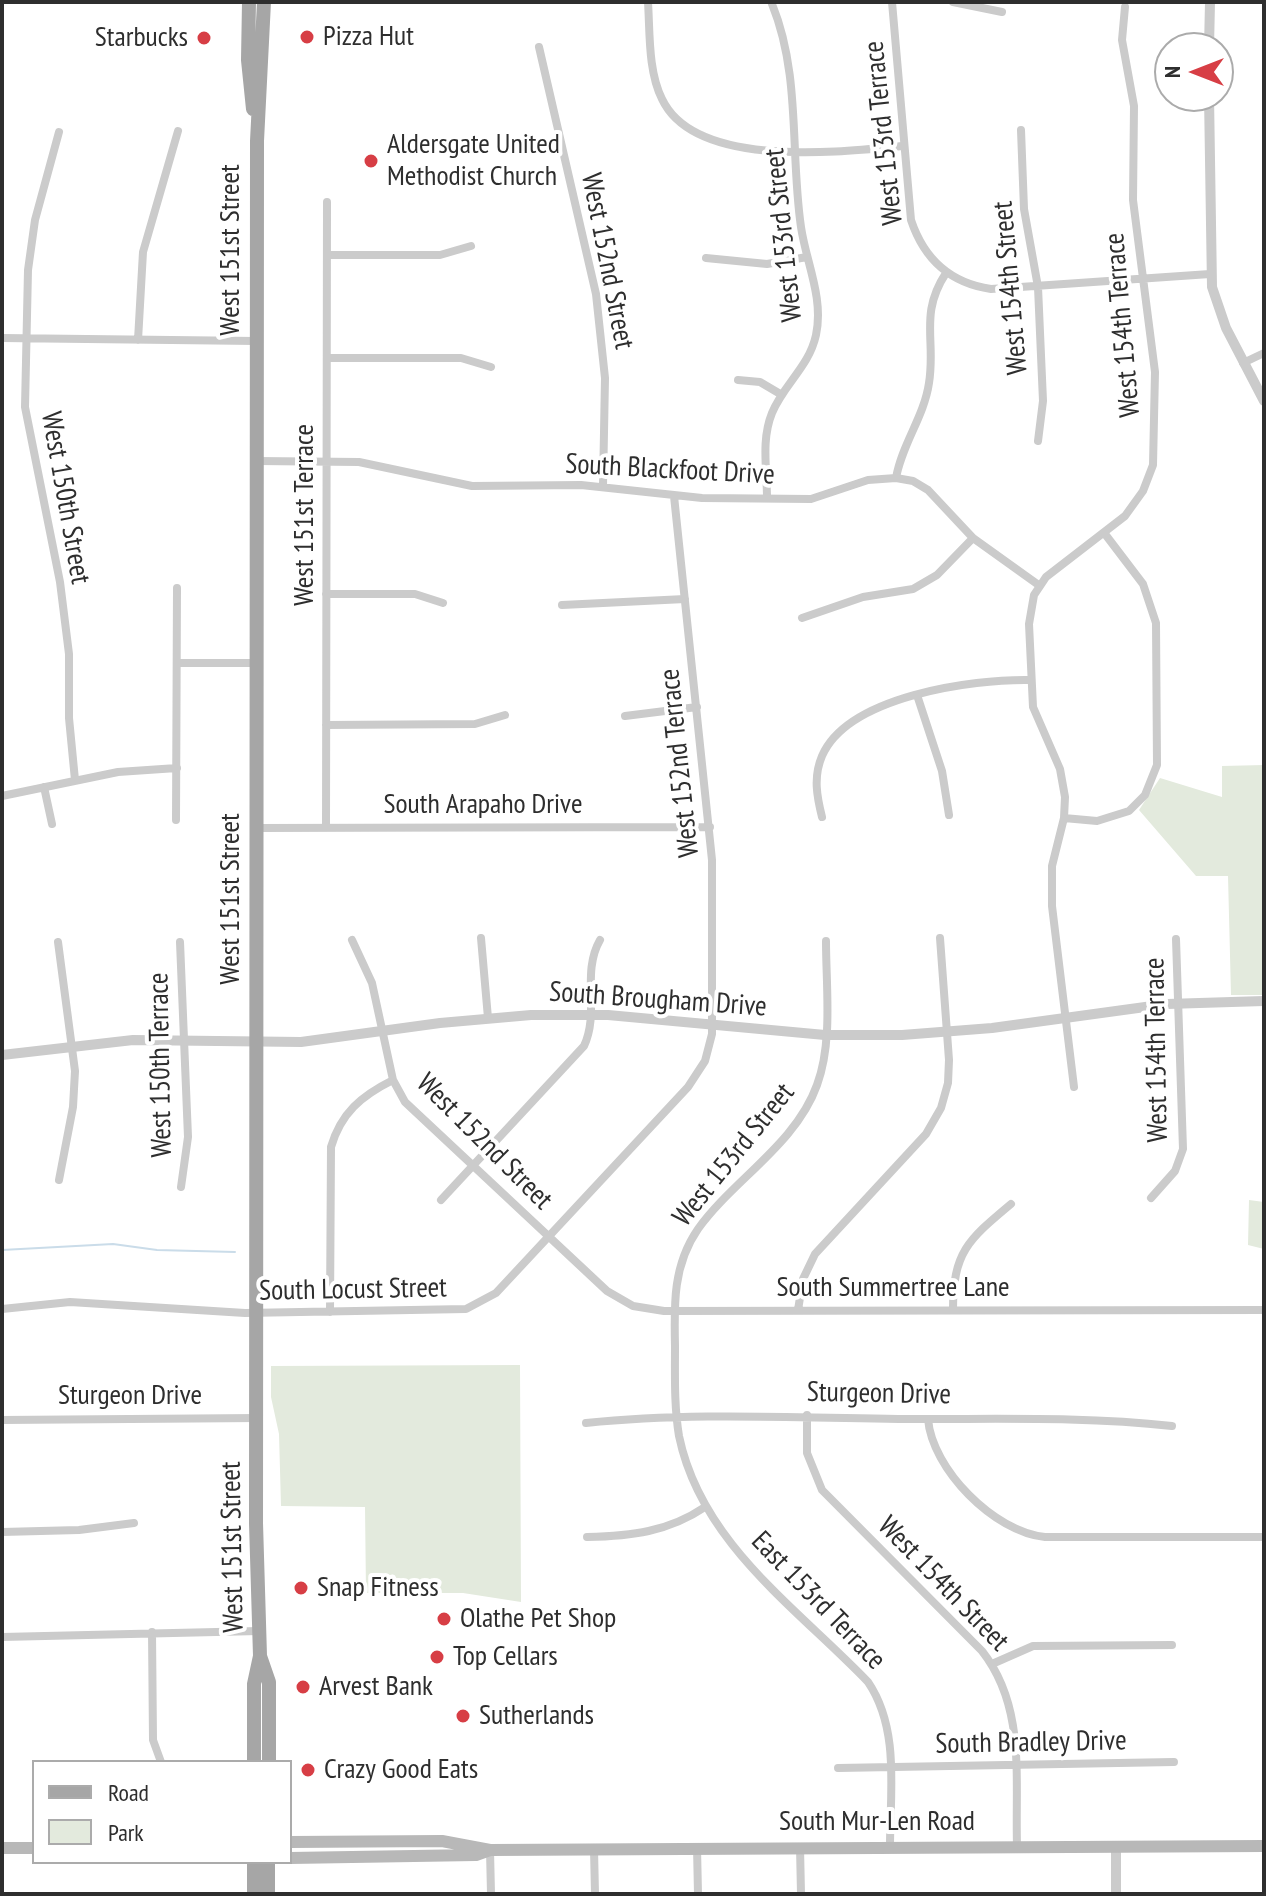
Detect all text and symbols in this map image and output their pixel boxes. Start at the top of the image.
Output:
place label: Pizza Hut [323,20,414,54]
place label: Starbucks [95,21,188,55]
marker: Pizza Hut [298,28,316,46]
marker: Starbucks [195,29,213,47]
north arrow [1154,32,1234,112]
street label: West 153rd Terrace [858,39,910,227]
text: N [1158,66,1186,78]
place label: Aldersgate United Methodist Church [387,128,560,194]
street label: West 153rd Street [758,147,810,323]
marker: Aldersgate United Methodist Church [362,152,380,170]
street label: West 151st Street [214,164,248,336]
street label: West 152nd Street [573,170,641,352]
street label: West 154th Street [987,200,1035,376]
street label: West 154th Terrace [1098,231,1148,419]
street label: West 150th Street [33,409,97,587]
street label: West 151st Terrace [288,424,322,606]
street label: South Blackfoot Drive [564,448,776,492]
street label: West 152nd Terrace [653,667,707,859]
street label: South Arapaho Drive [384,788,582,822]
street label: West 151st Street [214,813,248,985]
street label: West 154th Terrace [1139,957,1175,1143]
street label: West 150th Terrace [143,972,179,1158]
street label: South Brougham Drive [548,976,768,1024]
street label: West 152nd Street [409,1067,559,1217]
street label: West 153rd Street [666,1077,802,1233]
street label: South Summertree Lane [776,1271,1010,1305]
street label: South Locust Street [259,1272,447,1308]
street label: Sturgeon Drive [807,1376,951,1412]
street label: Sturgeon Drive [58,1379,202,1413]
street label: West 151st Street [215,1461,251,1633]
street label: West 154th Street [870,1510,1016,1658]
street label: East 153rd Terrace [744,1525,892,1677]
place label: Snap Fitness [317,1571,439,1605]
marker: Snap Fitness [292,1579,310,1597]
place label: Olathe Pet Shop [460,1602,616,1636]
marker: Olathe Pet Shop [435,1610,453,1628]
place label: Top Cellars [453,1640,558,1674]
marker: Top Cellars [428,1648,446,1666]
place label: Arvest Bank [319,1670,433,1704]
marker: Arvest Bank [294,1678,312,1696]
place label: Sutherlands [479,1699,594,1733]
marker: Sutherlands [454,1707,472,1725]
street label: South Bradley Drive [935,1725,1127,1761]
place label: Crazy Good Eats [324,1753,478,1787]
legend [32,1760,292,1864]
marker: Crazy Good Eats [299,1761,317,1779]
text: Road [108,1777,149,1808]
street label: South Mur-Len Road [779,1805,975,1839]
text: Park [108,1817,144,1848]

